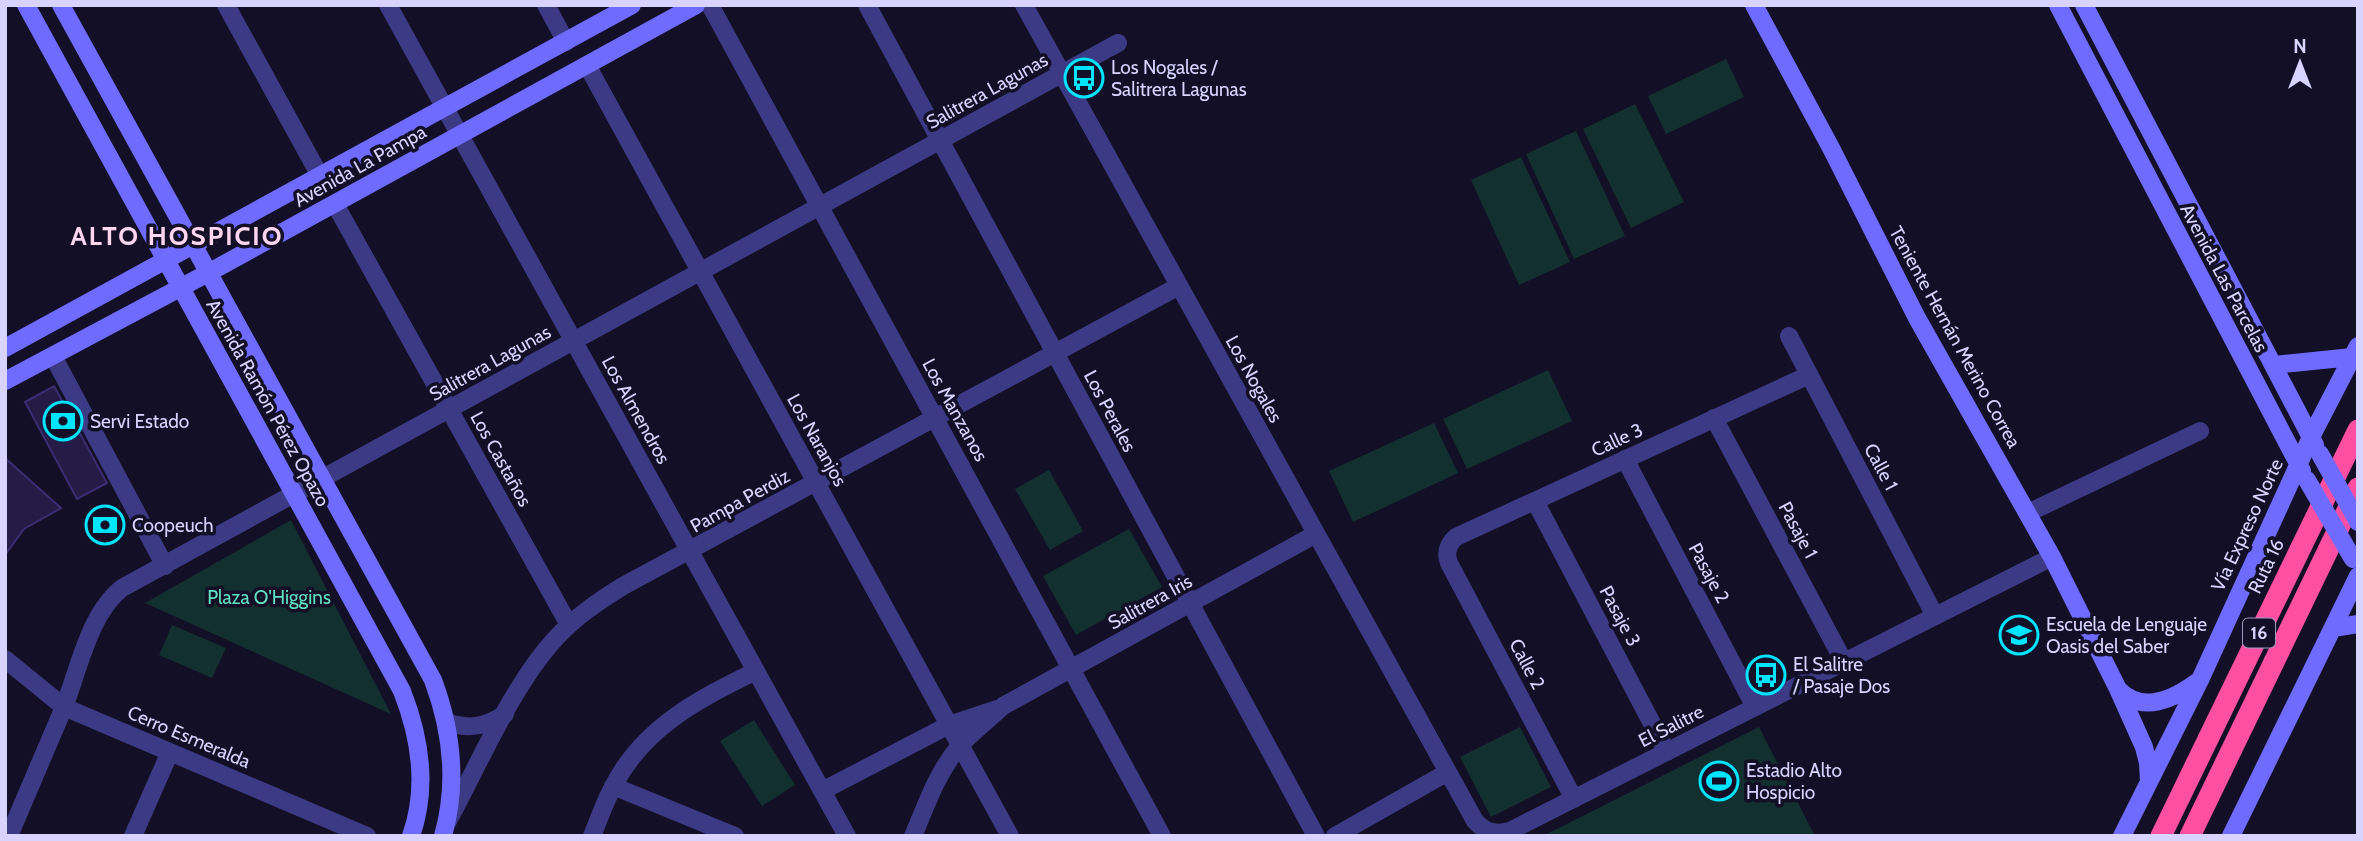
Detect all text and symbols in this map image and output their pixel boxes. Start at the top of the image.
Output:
north arrow [2265,28,2335,98]
text: N [2293,35,2307,58]
street label: Salitrera Lagunas [922,48,1052,134]
place label: Los Nogales / Salitrera Lagunas [1111,56,1247,101]
bus stop icon: Los Nogales / Salitrera Lagunas [1063,57,1105,99]
street label: Avenida La Pampa [290,120,430,212]
street label: Avenida Las Parcelas [2175,200,2273,356]
district label: ALTO HOSPICIO [71,220,283,252]
street label: Teniente Hernán Merino Correa [1884,222,2026,452]
street label: Avenida Ramón Pérez Opazo [201,295,335,511]
street label: Salitrera Lagunas [425,320,555,406]
street label: Los Nogales [1221,331,1287,427]
street label: Los Almendros [597,352,675,468]
street label: Los Manzanos [917,355,993,466]
street label: Los Perales [1079,366,1141,456]
street label: Los Naranjos [782,390,852,490]
bank icon: Servi Estado [42,400,84,442]
street label: Los Castaños [465,407,537,511]
place label: Servi Estado [90,410,189,433]
street label: Calle 3 [1588,418,1646,462]
street label: Calle 1 [1859,440,1903,494]
street label: Vía Expreso Norte [2206,455,2288,595]
street label: Pampa Perdiz [686,464,794,538]
street label: Pasaje 1 [1774,498,1822,562]
bank icon: Coopeuch [84,504,126,546]
place label: Coopeuch [132,514,214,537]
street label: Ruta 16 [2243,535,2289,597]
street label: Pasaje 2 [1684,539,1734,607]
street label: Salitrera Iris [1104,569,1196,634]
street label: Pasaje 3 [1595,582,1645,650]
park label: Plaza O'Higgins [207,586,331,609]
place label: Escuela de Lenguaje Oasis del Saber [2046,613,2207,658]
school or university icon: Escuela de Lenguaje Oasis del Saber [1998,614,2040,656]
road number: 16 [2243,618,2275,648]
street label: Calle 2 [1504,635,1550,693]
place label: El Salitre / Pasaje Dos [1792,653,1890,698]
bus stop icon: El Salitre / Pasaje Dos [1745,654,1787,696]
street label: El Salitre [1635,700,1708,752]
street label: Cerro Esmeralda [124,701,254,773]
place label: Estadio Alto Hospicio [1746,759,1842,804]
sports icon: Estadio Alto Hospicio [1698,760,1740,802]

